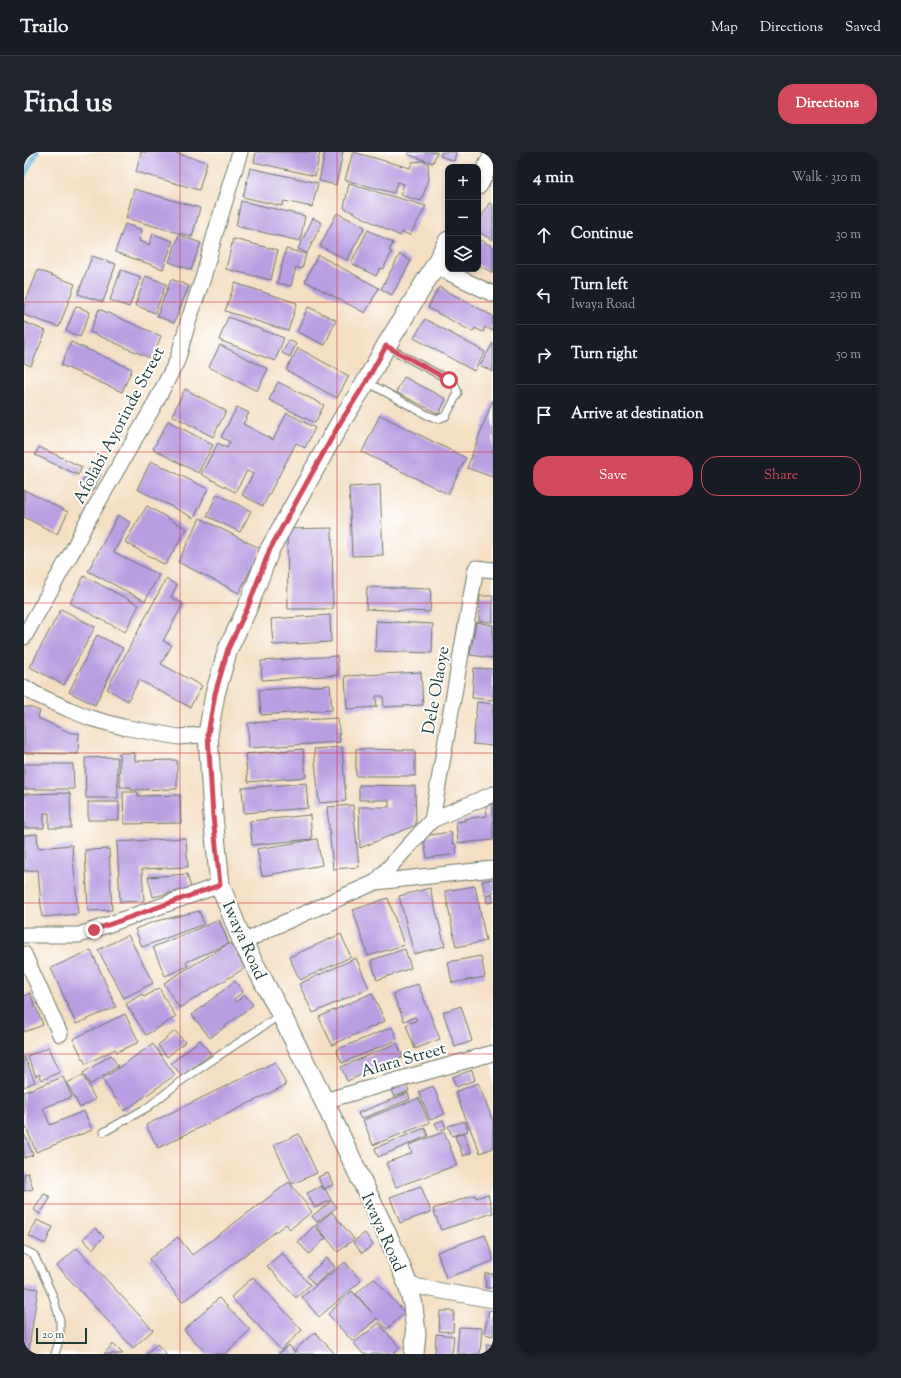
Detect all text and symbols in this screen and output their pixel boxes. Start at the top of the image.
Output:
text: Trailo [20,14,68,41]
text: Map [711,18,738,38]
text: Directions [760,18,823,38]
text: Saved [845,18,881,38]
text: Find us [24,84,112,124]
button: Directions [778,84,877,124]
map controls [445,164,481,272]
button: + [445,164,481,200]
text: 4 min [533,166,574,190]
text: Walk · 310 m [792,169,861,187]
button: − [445,200,481,236]
icon: ahead [533,224,555,246]
text: Continue [571,224,633,245]
text: 30 m [835,226,861,244]
button: layers [445,236,481,272]
text: Turn left [571,275,628,296]
icon: left [533,284,555,306]
text: 230 m [829,286,861,304]
text: Iwaya Road [571,296,635,314]
street label: Afolabi Ayorinde Street [68,343,172,509]
icon: right [533,344,555,366]
text: Turn right [571,344,637,365]
text: 50 m [836,346,861,364]
route start [440,371,458,389]
icon: arrive [533,404,555,426]
text: Arrive at destination [571,404,704,425]
button: Save [533,456,693,496]
button: Share [701,456,861,496]
street label: Dele Olaoye [417,644,457,736]
street label: Iwaya Road [215,898,271,984]
route end [85,921,103,939]
street label: Alara Street [358,1037,449,1085]
street label: Iwaya Road [354,1190,410,1276]
scale bar [36,1326,87,1345]
text: 20 m [42,1327,64,1343]

